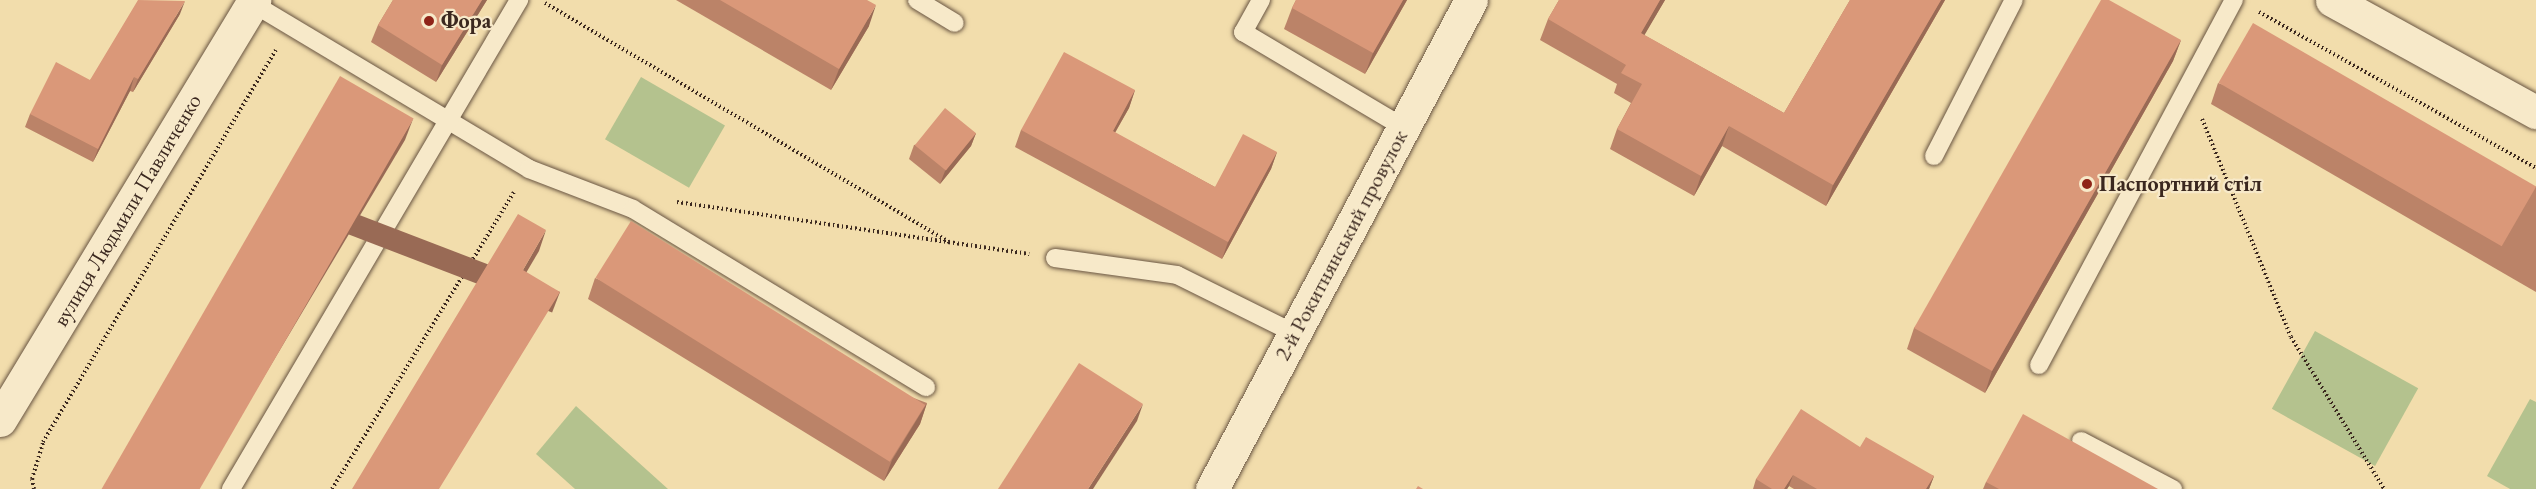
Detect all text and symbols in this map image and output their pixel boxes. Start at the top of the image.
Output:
place label: Фора [441,8,491,34]
marker: Фора [422,14,436,28]
street label: вулиця Людмили Павличенко [47,89,207,331]
street label: 2-й Рокитнянський провулок [1269,125,1413,365]
place label: Паспортний стіл [2099,171,2262,197]
marker: Паспортний стіл [2080,177,2094,191]

